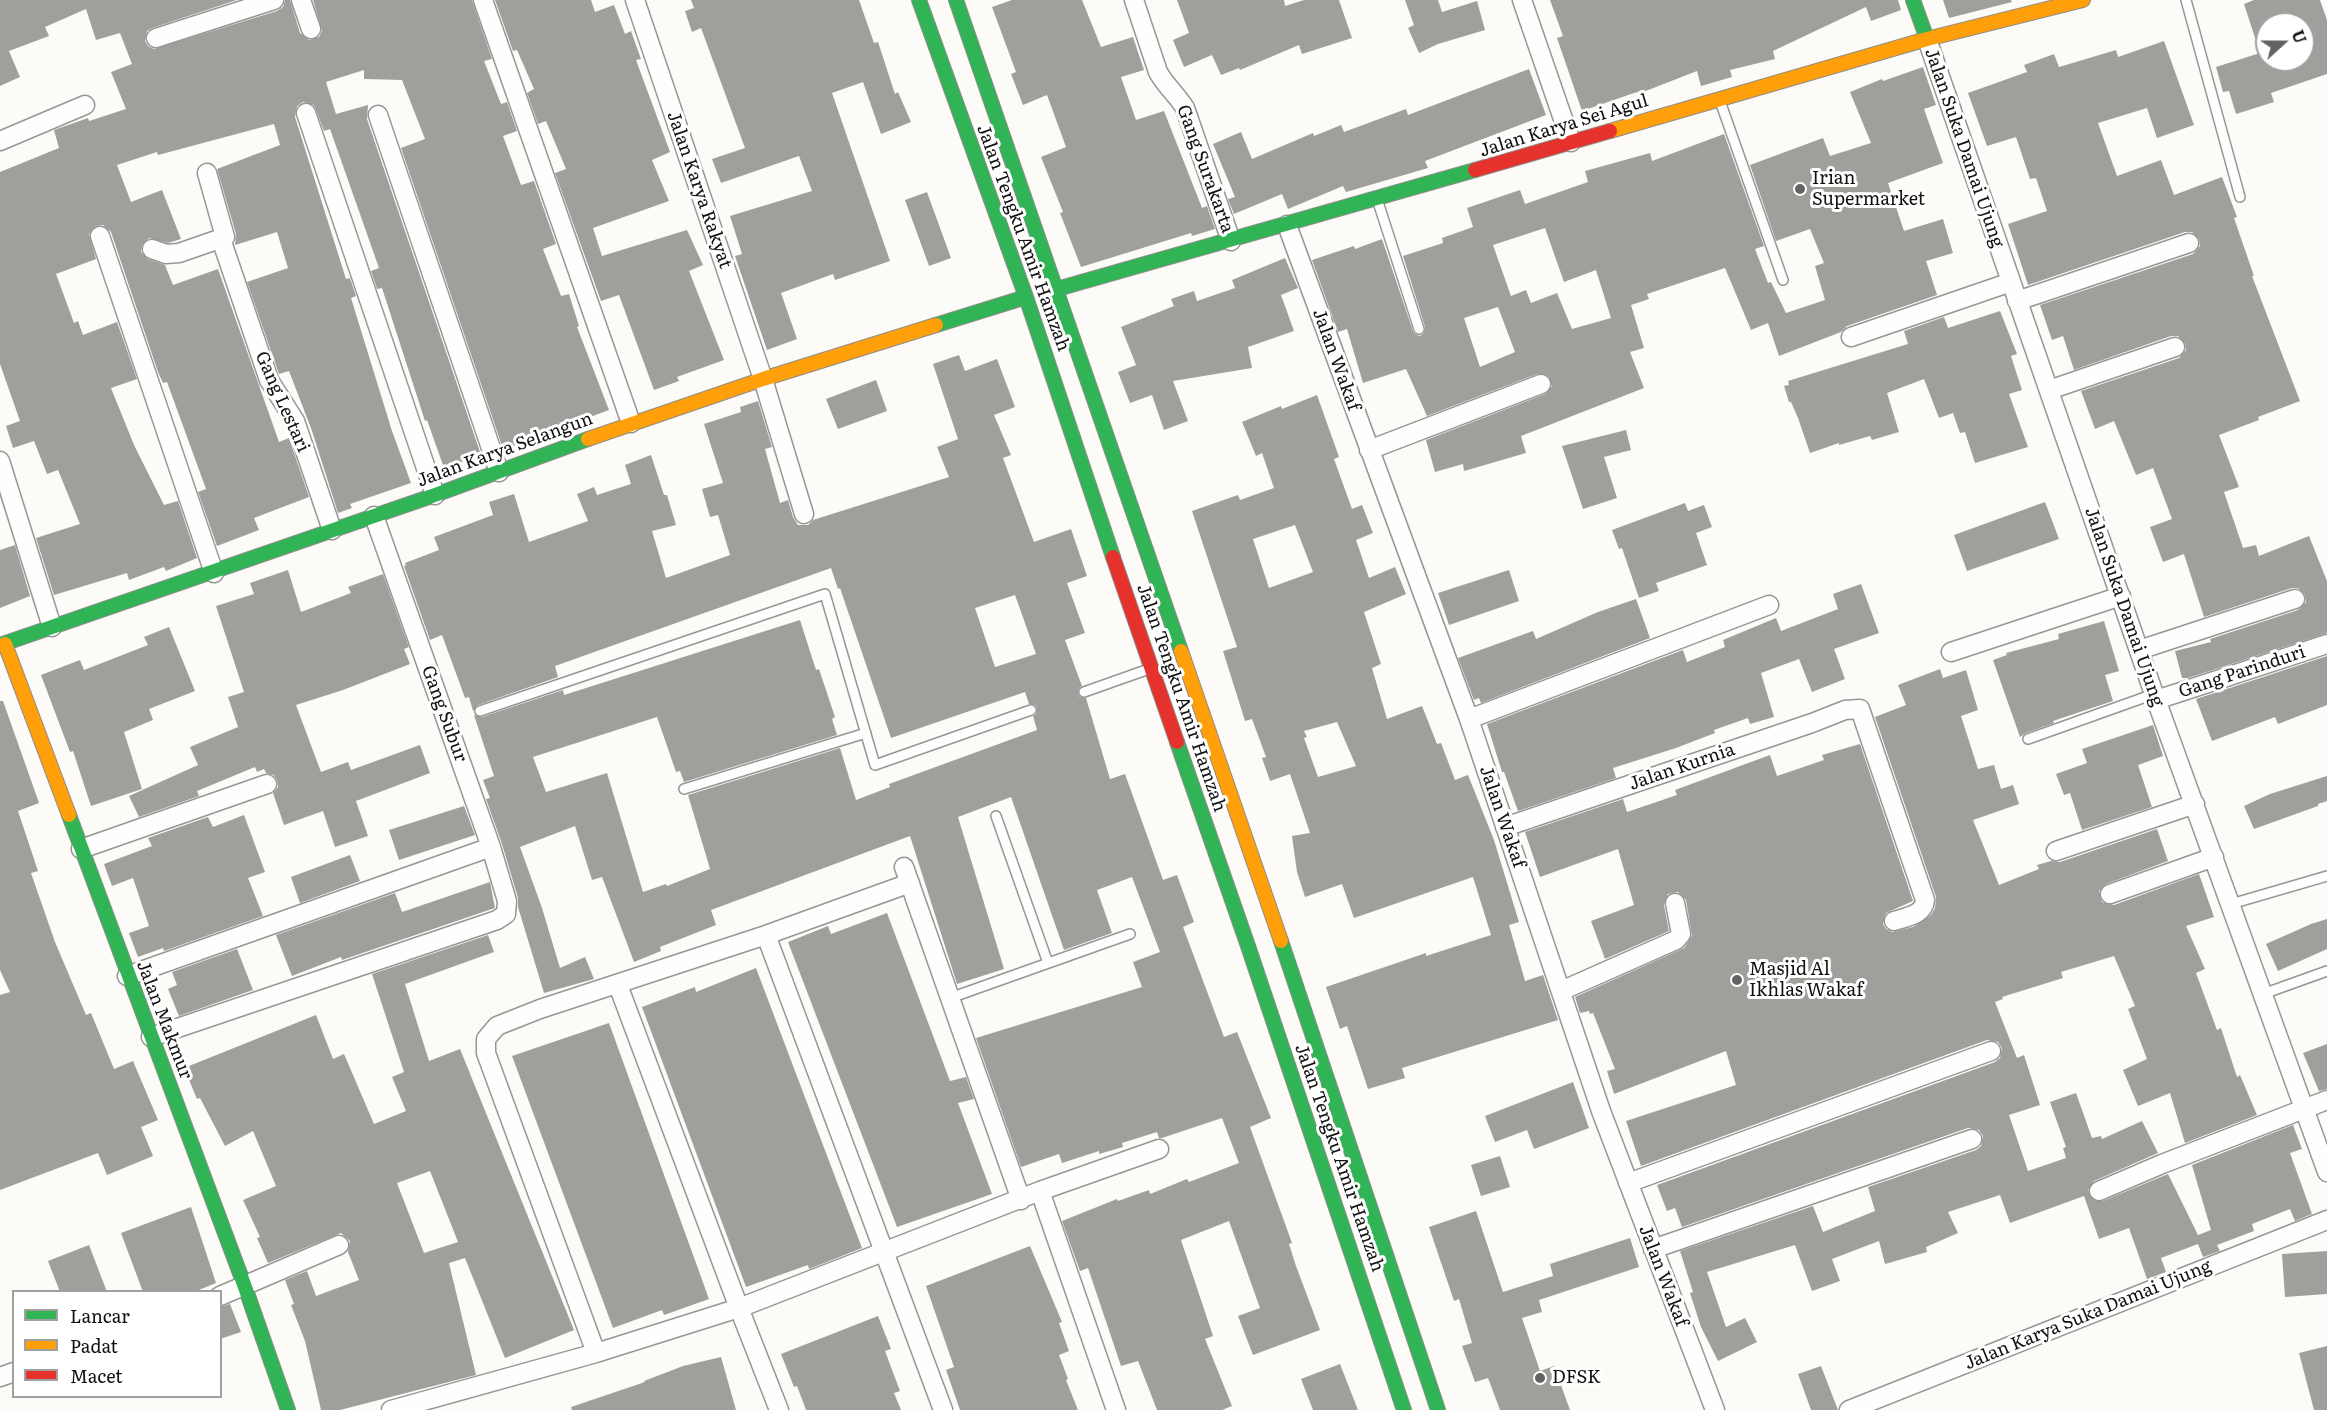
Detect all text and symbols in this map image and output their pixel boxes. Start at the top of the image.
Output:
north arrow [2255,12,2315,72]
text: U [2286,26,2313,46]
street label: Jalan Suka Damai Ujung [1920,45,2008,251]
street label: Jalan Karya Sei Agul [1477,90,1651,162]
street label: Gang Surakarta [1172,102,1238,236]
street label: Jalan Karya Rakyat [662,109,736,271]
street label: Jalan Tengku Amir Hamzah [972,122,1074,354]
place label: Irian Supermarket [1812,168,1925,210]
marker: Irian Supermarket [1793,182,1807,196]
street label: Jalan Wakaf [1308,306,1364,414]
street label: Gang Lestari [250,348,314,456]
street label: Jalan Karya Selangun [414,408,596,492]
street label: Jalan Suka Damai Ujung [2080,504,2168,710]
street label: Jalan Tengku Amir Hamzah [1132,581,1230,815]
street label: Gang Parinduri [2176,641,2308,703]
street label: Gang Subur [417,663,471,765]
street label: Jalan Kurnia [1626,739,1738,795]
street label: Jalan Wakaf [1474,763,1530,871]
street label: Jalan Makmur [131,958,197,1082]
place label: Masjid Al Ikhlas Wakaf [1749,959,1863,1002]
marker: Masjid Al Ikhlas Wakaf [1730,973,1744,987]
street label: Jalan Tengku Amir Hamzah [1290,1041,1388,1275]
street label: Jalan Wakaf [1634,1222,1692,1330]
street label: Jalan Karya Suka Damai Ujung [1961,1255,2215,1375]
legend [12,1290,222,1398]
text: Lancar [70,1302,130,1329]
text: Padat [70,1332,118,1359]
text: Macet [70,1362,123,1389]
place label: DFSK [1552,1367,1601,1389]
marker: DFSK [1533,1371,1547,1385]

